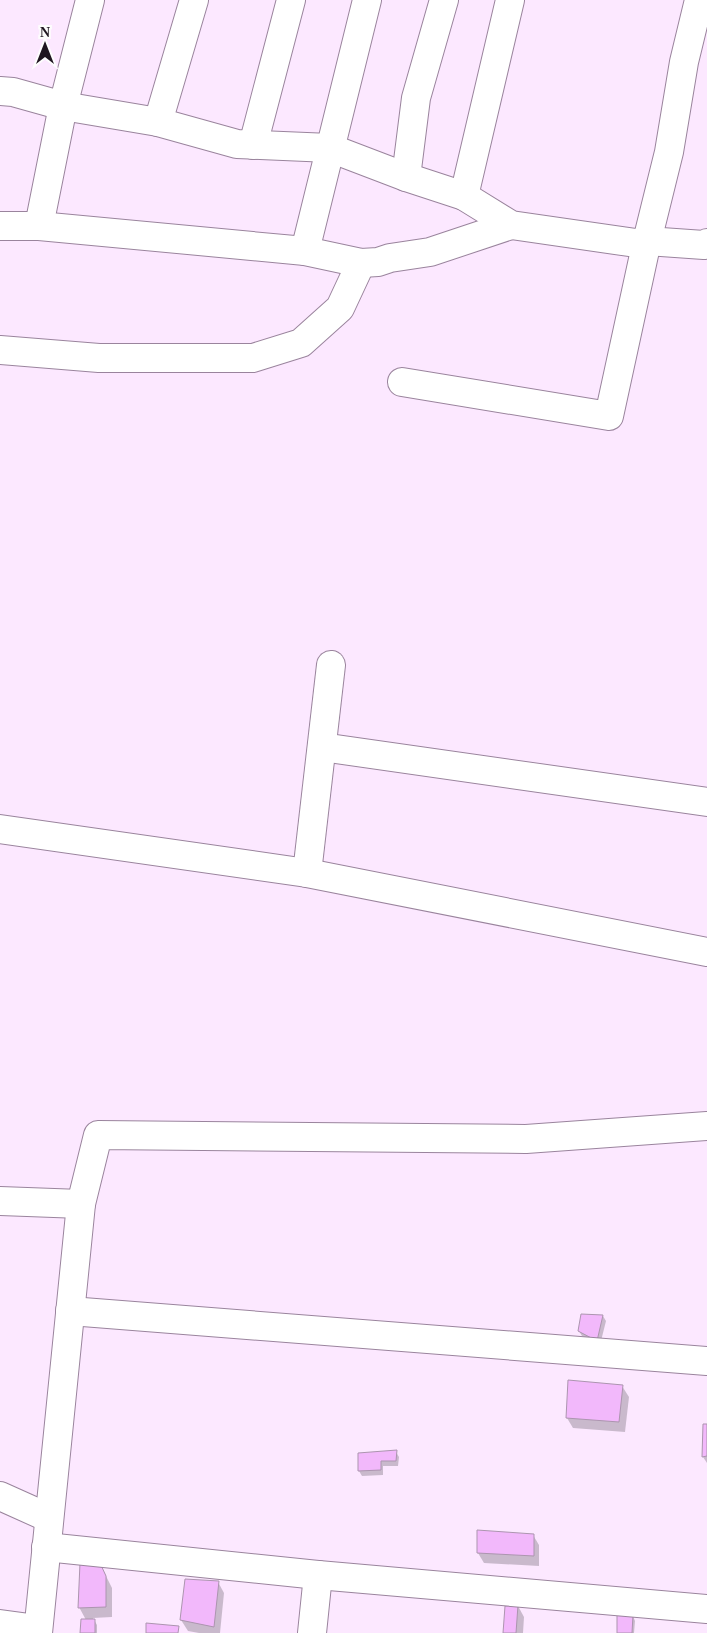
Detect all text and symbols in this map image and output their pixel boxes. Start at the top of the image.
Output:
north arrow [20,20,70,70]
text: N [40,25,50,40]

